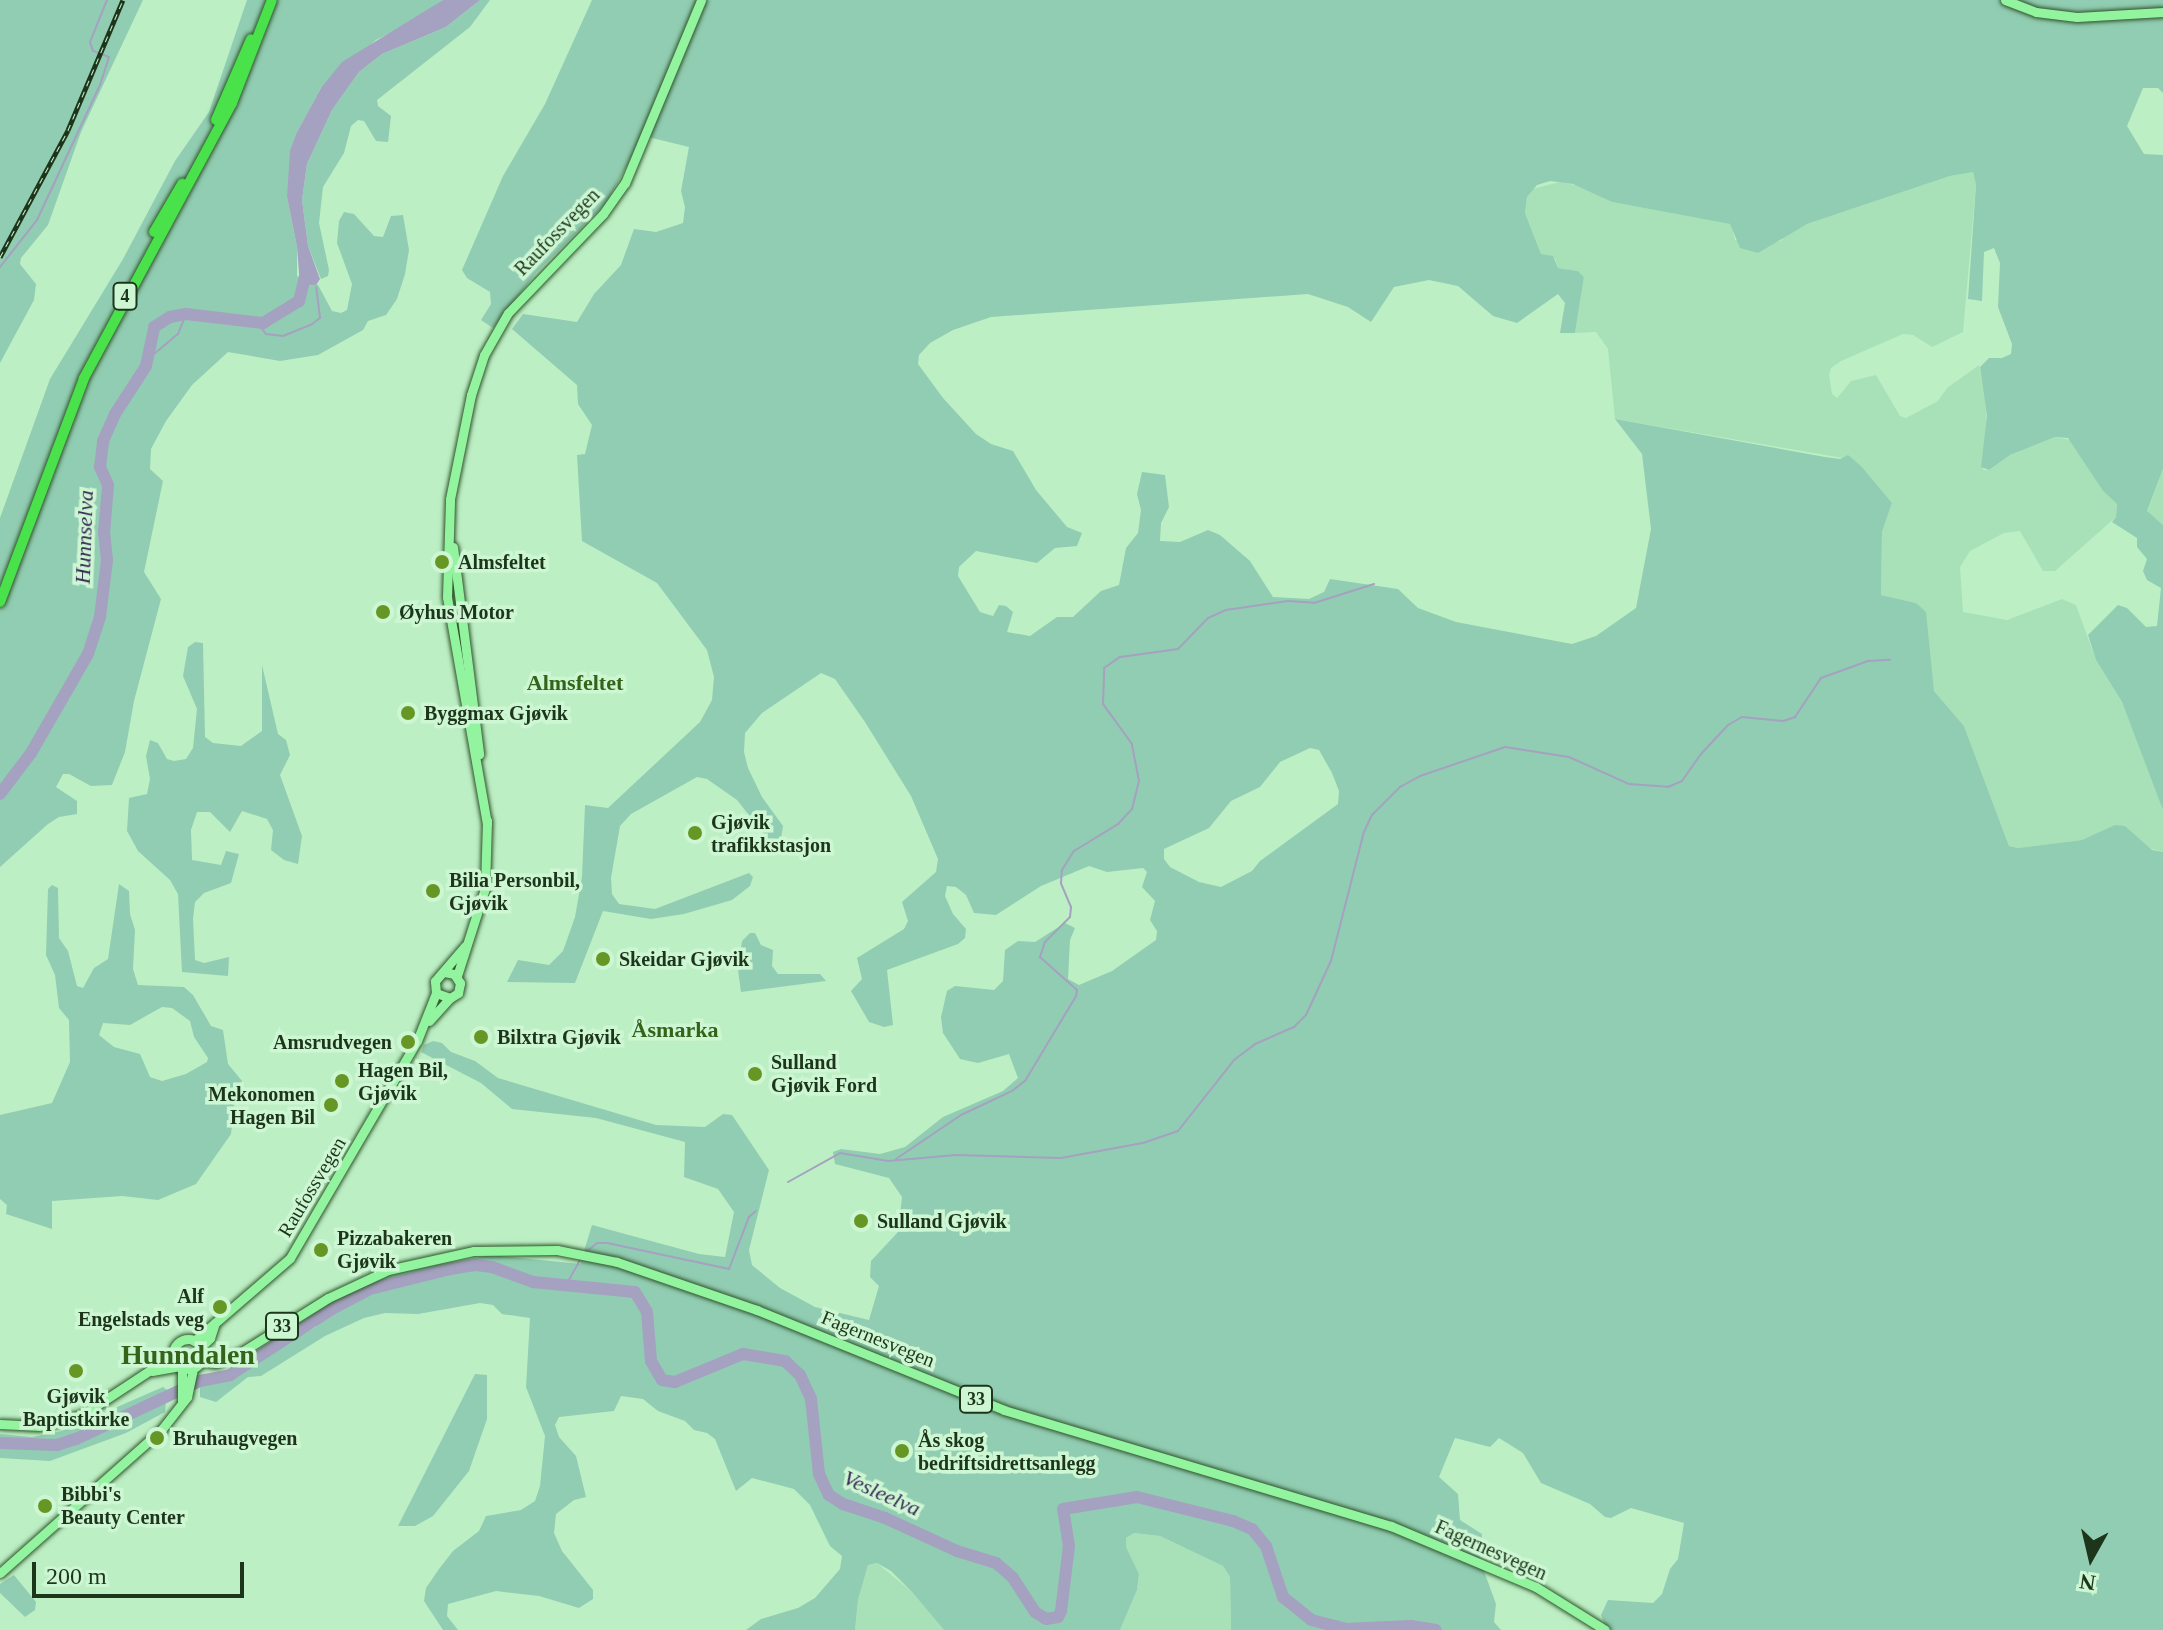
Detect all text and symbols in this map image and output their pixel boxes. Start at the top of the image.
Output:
street label: Raufossvegen [509,183,605,281]
road number: 4 [111,282,139,310]
water label: Hunnselva [69,490,99,584]
place label: Almsfeltet [458,550,546,574]
marker: Almsfeltet [433,553,451,571]
place label: Øyhus Motor [399,600,514,624]
marker: Øyhus Motor [374,603,392,621]
district label: Almsfeltet [527,670,623,696]
place label: Byggmax Gjøvik [424,701,568,725]
marker: Byggmax Gjøvik [399,704,417,722]
place label: Gjøvik trafikkstasjon [711,810,831,857]
marker: Gjøvik trafikkstasjon [686,824,704,842]
place label: Bilia Personbil, Gjøvik [449,868,580,915]
marker: Bilia Personbil, Gjøvik [424,882,442,900]
place label: Skeidar Gjøvik [619,947,750,971]
marker: Skeidar Gjøvik [594,950,612,968]
district label: Åsmarka [632,1017,718,1043]
place label: Bilxtra Gjøvik [497,1025,621,1049]
marker: Bilxtra Gjøvik [472,1028,490,1046]
place label: Amsrudvegen [273,1030,392,1054]
marker: Amsrudvegen [399,1033,417,1051]
place label: Sulland Gjøvik Ford [771,1050,877,1097]
place label: Hagen Bil, Gjøvik [358,1058,448,1105]
marker: Sulland Gjøvik Ford [746,1065,764,1083]
marker: Hagen Bil, Gjøvik [333,1072,351,1090]
place label: Mekonomen Hagen Bil [208,1082,315,1129]
marker: Mekonomen Hagen Bil [322,1096,340,1114]
street label: Raufossvegen [273,1133,351,1241]
place label: Sulland Gjøvik [877,1209,1007,1233]
marker: Sulland Gjøvik [852,1212,870,1230]
place label: Pizzabakeren Gjøvik [337,1226,452,1273]
marker: Pizzabakeren Gjøvik [312,1241,330,1259]
place label: Alf Engelstads veg [78,1284,204,1331]
marker: Alf Engelstads veg [211,1298,229,1316]
street label: Fagernesvegen [818,1305,938,1373]
road number: 33 [264,1312,300,1340]
district label: Hunndalen [121,1338,255,1372]
marker: Gjøvik Baptistkirke [67,1362,85,1380]
place label: Gjøvik Baptistkirke [23,1384,129,1431]
road number: 33 [958,1385,994,1413]
place label: Bruhaugvegen [173,1426,297,1450]
place label: Ås skog bedriftsidrettsanlegg [918,1428,1095,1475]
marker: Bruhaugvegen [148,1429,166,1447]
marker: Ås skog bedriftsidrettsanlegg [893,1442,911,1460]
water label: Vesleelva [839,1464,925,1522]
place label: Bibbi's Beauty Center [61,1482,185,1529]
marker: Bibbi's Beauty Center [36,1497,54,1515]
street label: Fagernesvegen [1431,1515,1551,1585]
north arrow [2051,1518,2131,1598]
scale bar [36,1546,248,1596]
text: 200 m [46,1563,107,1589]
text: N [2078,1569,2097,1596]

